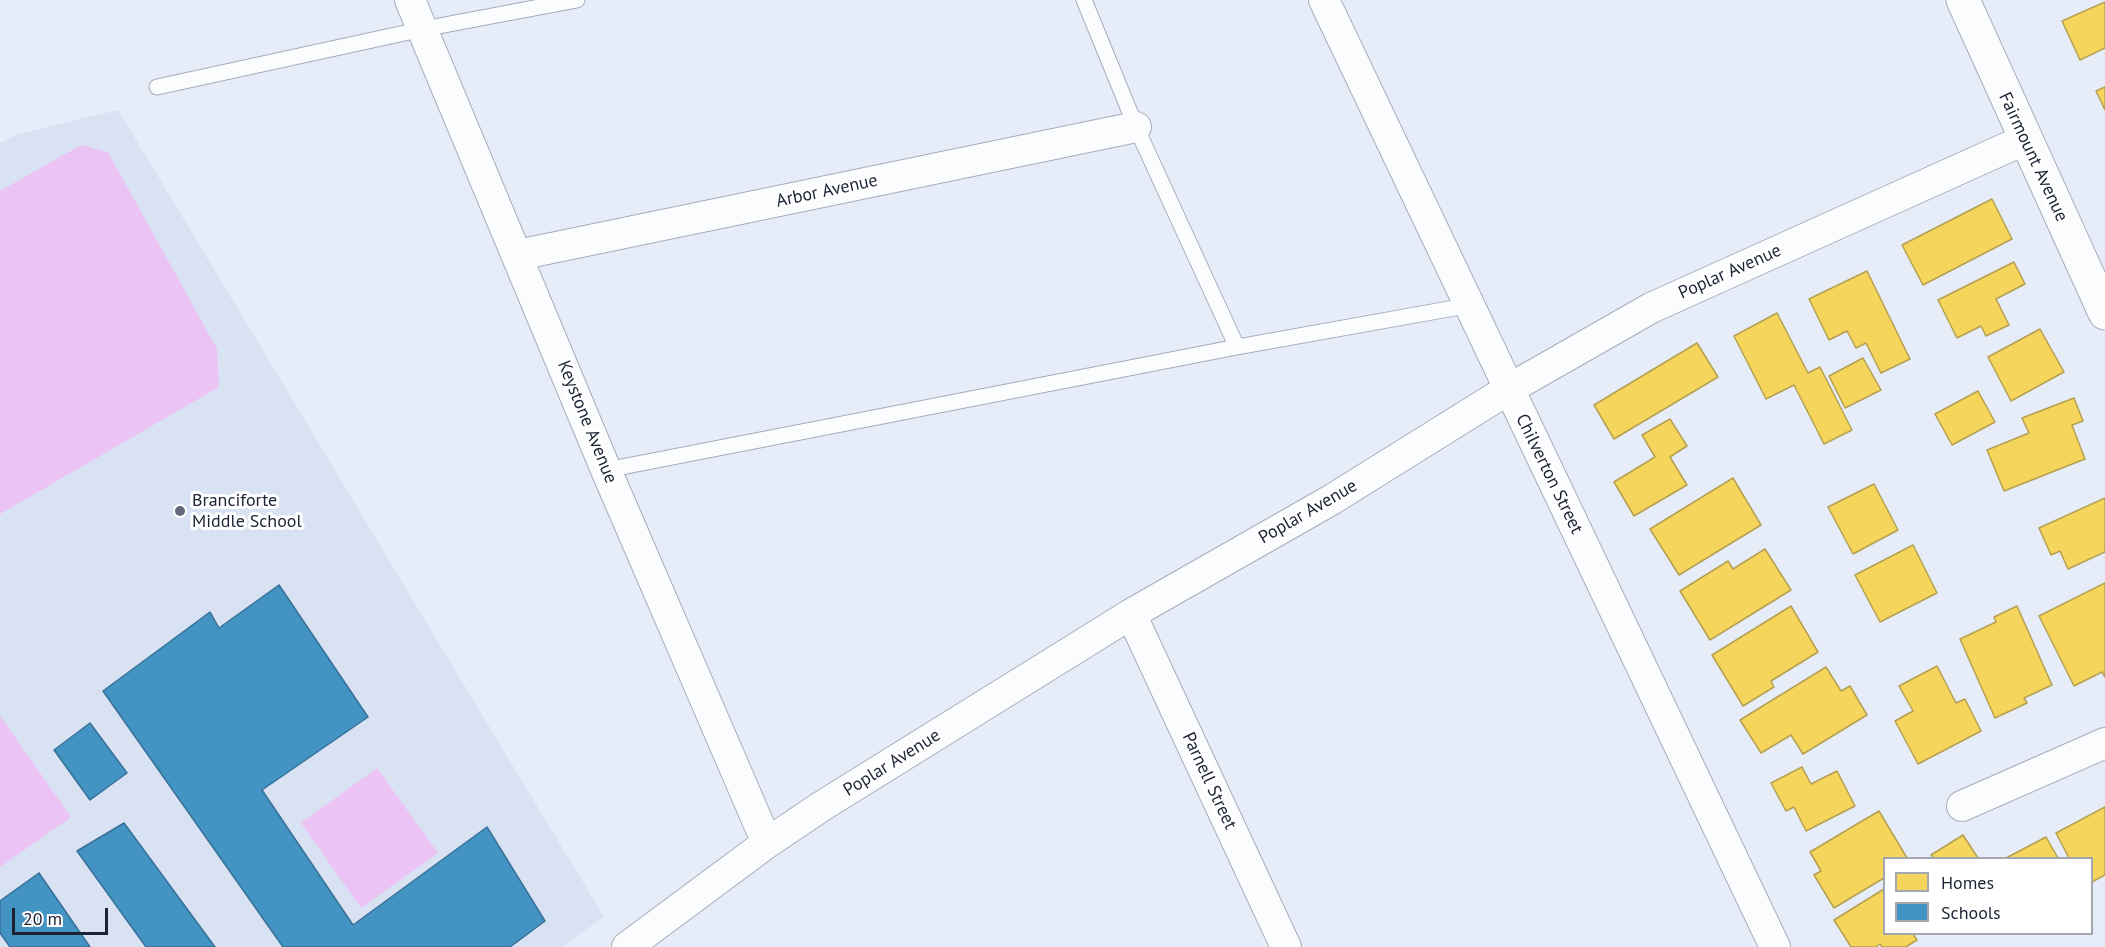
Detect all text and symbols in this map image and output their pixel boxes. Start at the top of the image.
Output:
street label: Fairmount Avenue [1994,89,2072,225]
street label: Arbor Avenue [774,170,880,212]
street label: Poplar Avenue [1675,240,1785,304]
street label: Keystone Avenue [553,358,621,486]
street label: Chilverton Street [1511,411,1587,537]
street label: Poplar Avenue [1255,475,1361,549]
place label: Branciforte Middle School [192,490,302,532]
marker: Branciforte Middle School [173,504,187,518]
street label: Poplar Avenue [840,725,944,801]
street label: Parnell Street [1177,729,1241,833]
legend [1883,857,2093,935]
text: Homes [1941,871,1994,894]
scale bar [15,896,111,934]
text: Schools [1941,901,2001,924]
text: 20 m [23,907,62,930]

